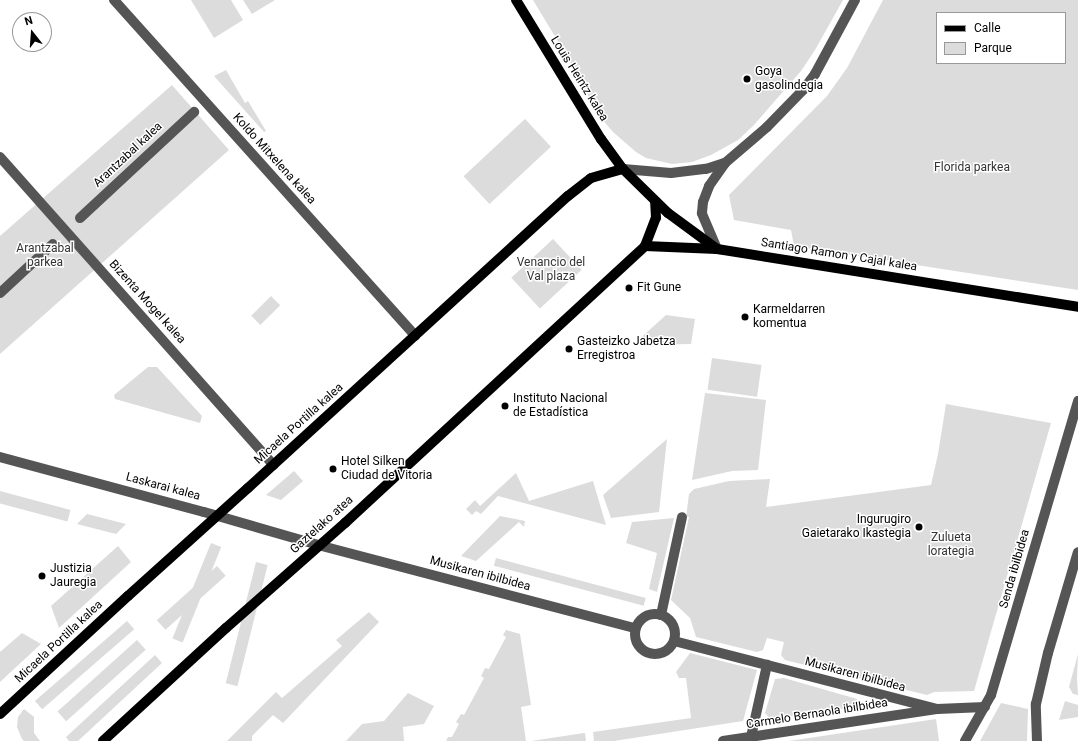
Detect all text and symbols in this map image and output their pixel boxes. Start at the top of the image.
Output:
north arrow [12,12,52,52]
legend [936,12,1066,64]
text: N [23,14,34,28]
text: Calle [974,21,1001,35]
street label: Louis Heintz kalea [547,34,611,124]
text: Parque [974,41,1012,55]
place label: Goya gasolindegia [755,65,823,93]
marker: Goya gasolindegia [742,74,752,84]
street label: Koldo Mitxelena kalea [229,111,319,207]
street label: Arantzabal kalea [91,119,165,191]
park label: Florida parkea [934,161,1010,175]
street label: Santiago Ramon y Cajal kalea [760,236,918,274]
park label: Arantzabal parkea [16,242,74,270]
park label: Venancio del Val plaza [517,256,585,284]
street label: Bizenta Mogel kalea [106,257,188,347]
place label: Fit Gune [637,281,681,295]
marker: Fit Gune [624,283,634,293]
place label: Karmeldarren komentua [753,303,825,331]
marker: Karmeldarren komentua [740,312,750,322]
place label: Gasteizko Jabetza Erregistroa [577,335,676,363]
marker: Gasteizko Jabetza Erregistroa [564,344,574,354]
street label: Micaela Portilla kalea [252,380,346,468]
place label: Instituto Nacional de Estadística [513,392,607,420]
marker: Instituto Nacional de Estadística [500,401,510,411]
place label: Hotel Silken Ciudad de Vitoria [341,455,432,483]
marker: Hotel Silken Ciudad de Vitoria [328,464,338,474]
street label: Laskarai kalea [124,470,202,504]
street label: Gaztelako atea [288,493,356,557]
place label: Ingurugiro Gaietarako Ikastegia [802,513,911,541]
marker: Ingurugiro Gaietarako Ikastegia [914,522,924,532]
street label: Senda ibilbidea [997,528,1033,610]
park label: Zulueta lorategia [928,531,974,559]
street label: Musikaren ibilbidea [428,554,532,594]
place label: Justizia Jauregia [50,562,96,590]
marker: Justizia Jauregia [37,571,47,581]
street label: Micaela Portilla kalea [12,598,106,686]
street label: Musikaren ibilbidea [803,655,907,695]
street label: Carmelo Bernaola ibilbidea [745,696,889,732]

